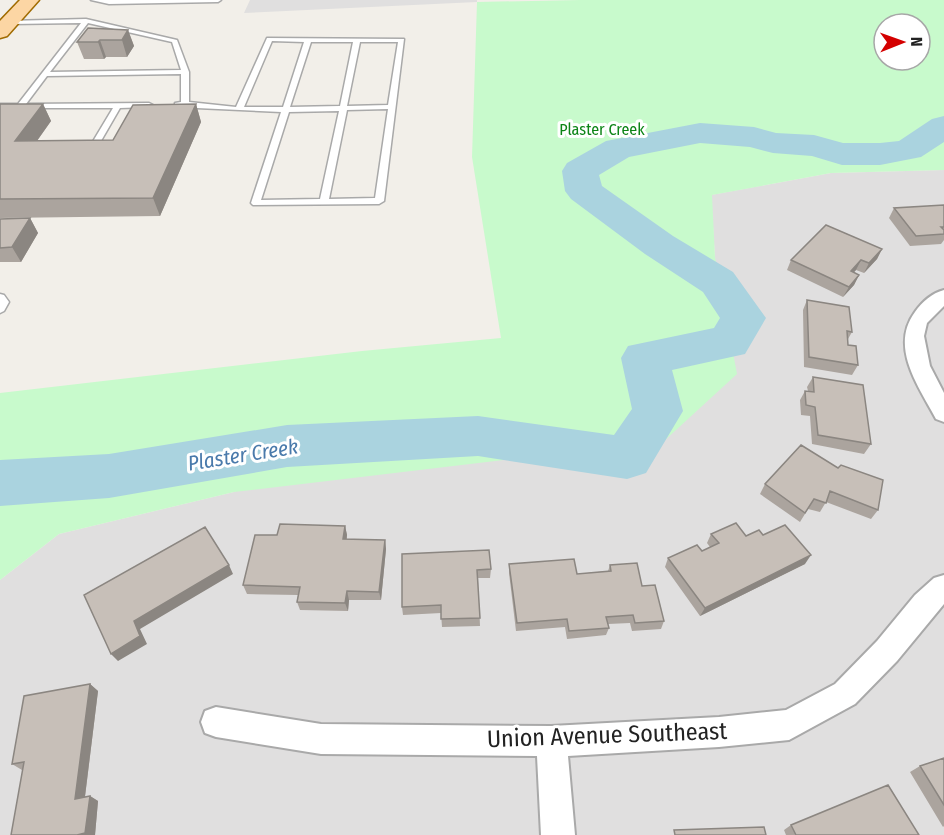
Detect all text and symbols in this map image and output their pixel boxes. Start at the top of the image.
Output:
north arrow [872,12,932,72]
text: N [907,37,926,47]
park label: Plaster Creek [559,120,645,139]
water label: Plaster Creek [186,433,300,477]
street label: Union Avenue Southeast [486,717,728,753]

